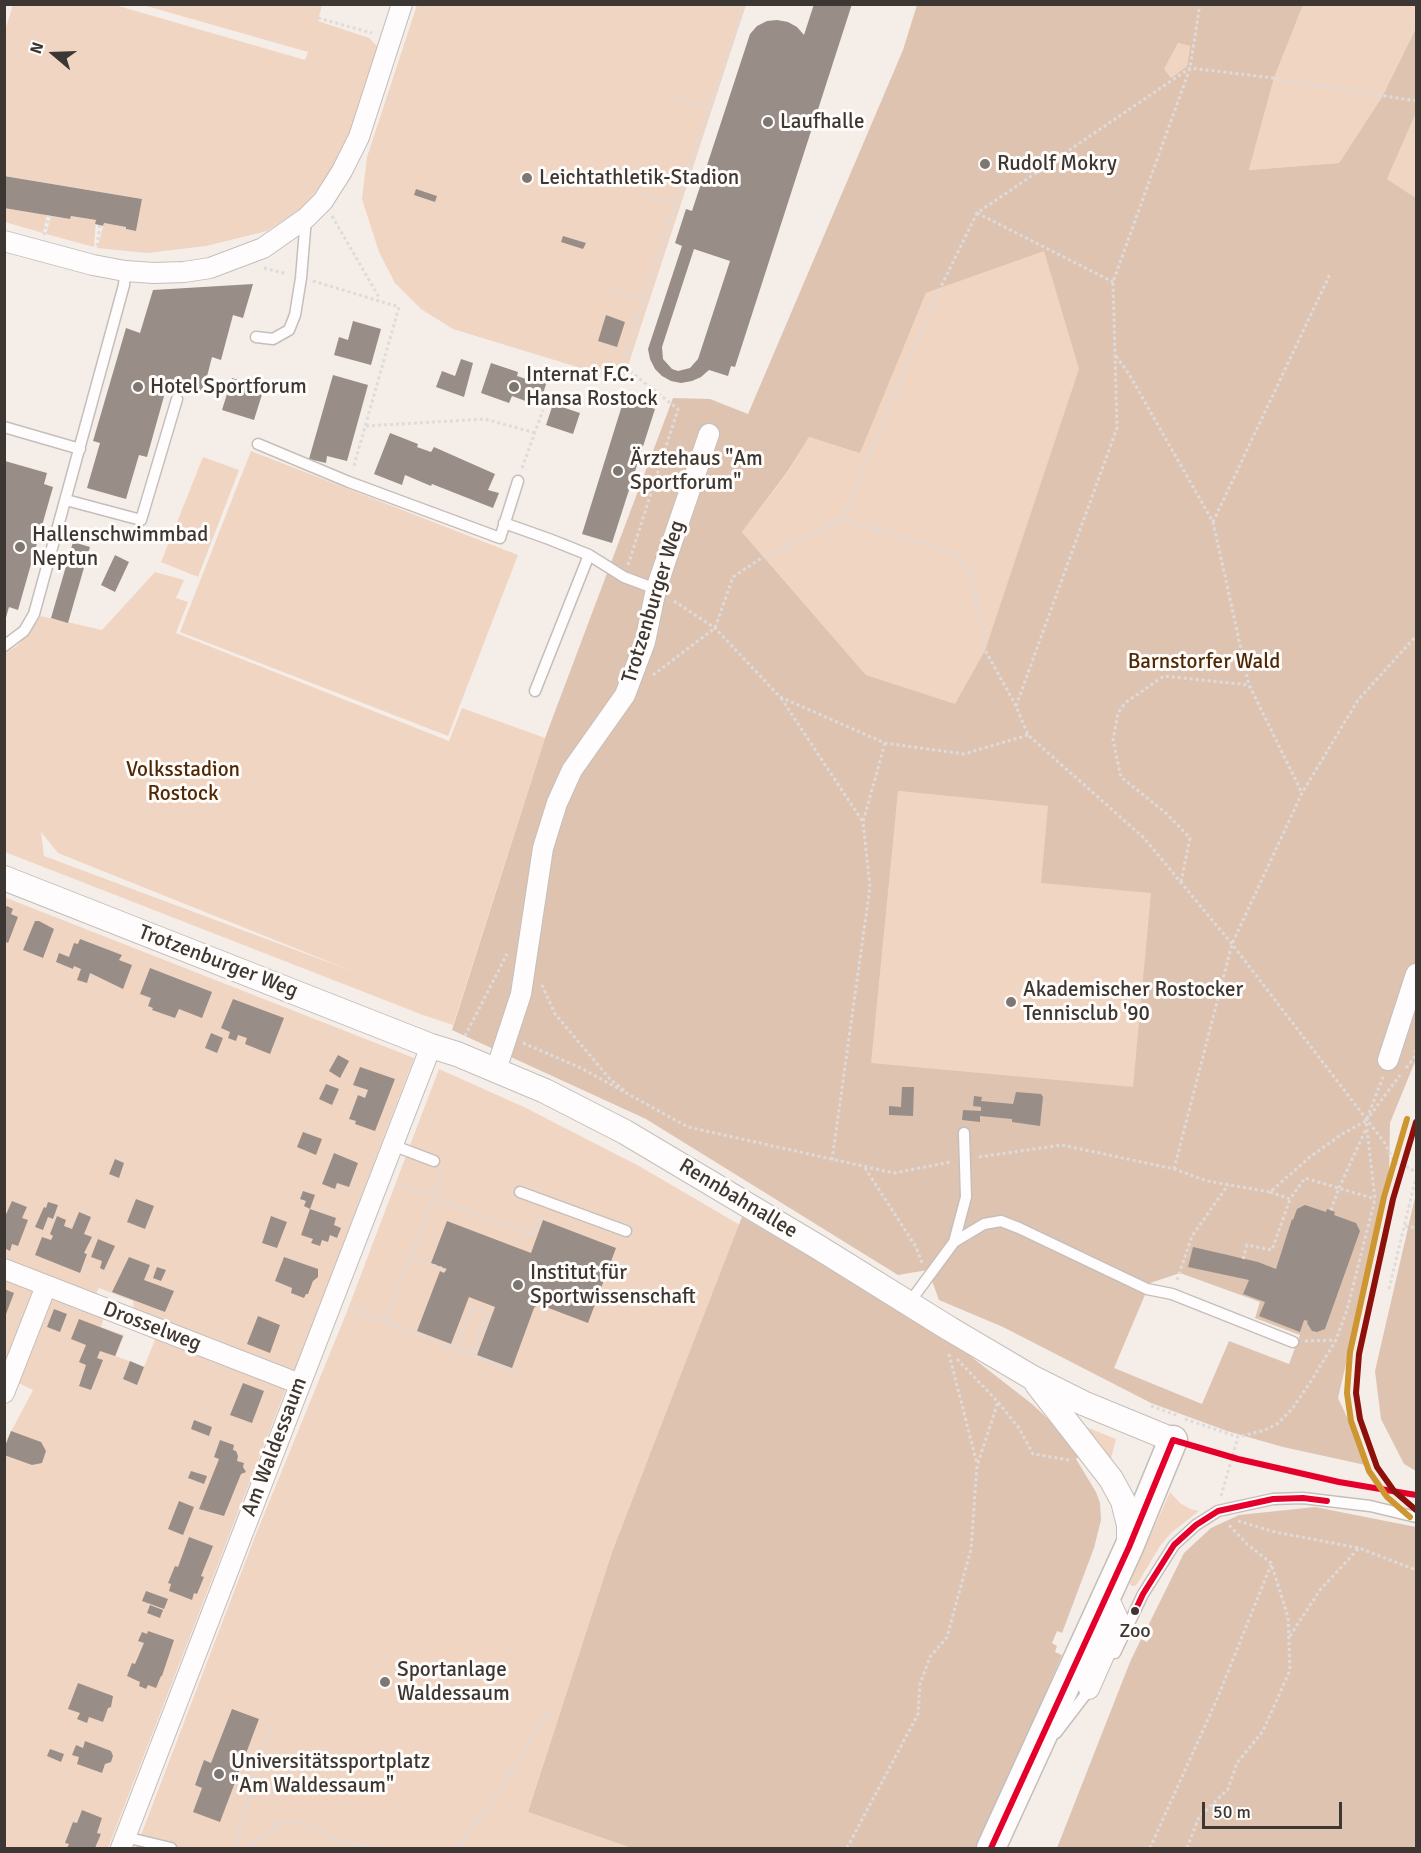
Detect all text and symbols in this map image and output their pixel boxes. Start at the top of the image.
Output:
north arrow [24,24,84,84]
text: N [26,40,48,57]
place label: Laufhalle [780,109,864,135]
marker: Laufhalle [761,115,775,129]
place label: Rudolf Mokry [997,151,1117,177]
marker: Rudolf Mokry [978,157,992,171]
place label: Leichtathletik-Stadion [539,165,739,191]
marker: Leichtathletik-Stadion [520,171,534,185]
place label: Internat F.C. Hansa Rostock [526,362,658,412]
place label: Hotel Sportforum [150,374,307,400]
marker: Hotel Sportforum [131,380,145,394]
marker: Internat F.C. Hansa Rostock [507,380,521,394]
place label: Ärztehaus "Am Sportforum" [630,446,763,496]
marker: Ärztehaus "Am Sportforum" [611,464,625,478]
street label: Trotzenburger Weg [617,518,691,686]
place label: Hallenschwimmbad Neptun [32,522,208,572]
marker: Hallenschwimmbad Neptun [13,540,27,554]
park label: Barnstorfer Wald [1128,649,1280,675]
park label: Volksstadion Rostock [126,757,240,807]
street label: Trotzenburger Weg [135,920,301,1004]
place label: Akademischer Rostocker Tennisclub '90 [1023,977,1243,1027]
marker: Akademischer Rostocker Tennisclub '90 [1004,995,1018,1009]
street label: Rennbahnallee [674,1154,802,1244]
place label: Institut für Sportwissenschaft [530,1260,696,1310]
marker: Institut für Sportwissenschaft [511,1278,525,1292]
street label: Drosselweg [99,1297,205,1357]
street label: Am Waldessaum [237,1374,313,1520]
marker: Zoo [1129,1605,1141,1617]
place label: Zoo [1119,1620,1151,1644]
place label: Sportanlage Waldessaum [397,1657,510,1707]
marker: Sportanlage Waldessaum [378,1675,392,1689]
place label: Universitätssportplatz "Am Waldessaum" [231,1749,430,1799]
marker: Universitätssportplatz "Am Waldessaum" [212,1767,226,1781]
scale bar [1205,1790,1344,1828]
text: 50 m [1213,1801,1251,1823]

